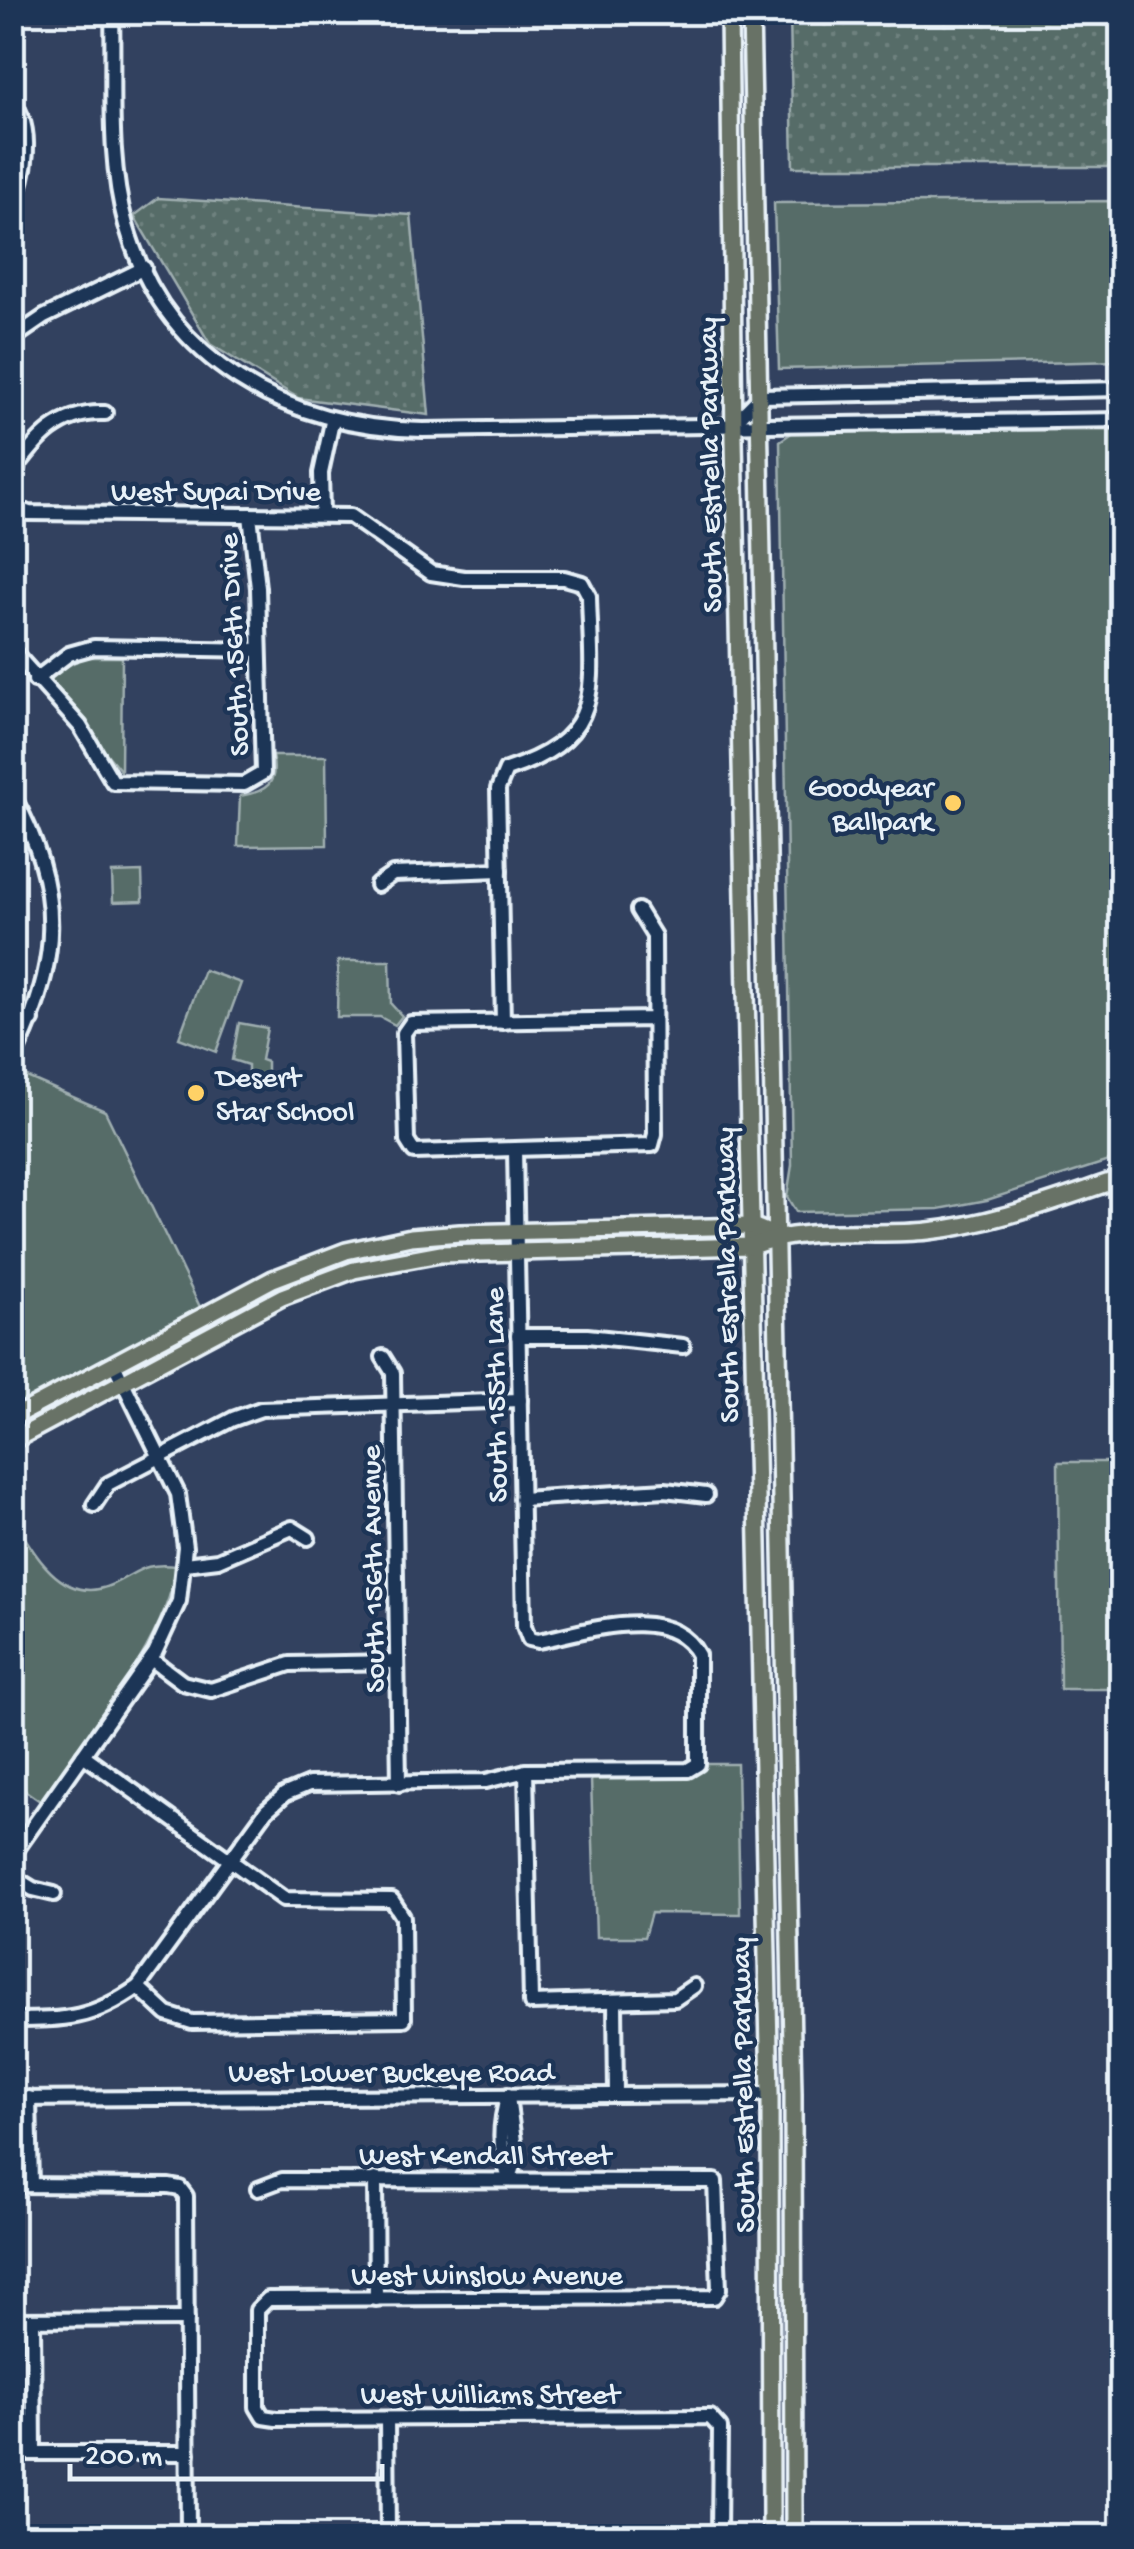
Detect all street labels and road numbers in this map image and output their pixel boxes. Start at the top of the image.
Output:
street label: South Estrella Parkway [692,316,733,613]
street label: West Supai Drive [111,477,321,512]
street label: South 156th Drive [213,532,260,757]
street label: South Estrella Parkway [709,1126,750,1423]
street label: South 155th Lane [479,1286,518,1503]
street label: South 156th Avenue [356,1444,395,1693]
street label: South Estrella Parkway [725,1936,766,2233]
street label: West Lower Buckeye Road [228,2058,556,2093]
street label: West Kendall Street [359,2141,614,2176]
street label: West Winslow Avenue [351,2261,623,2296]
street label: West Williams Street [360,2380,622,2415]

